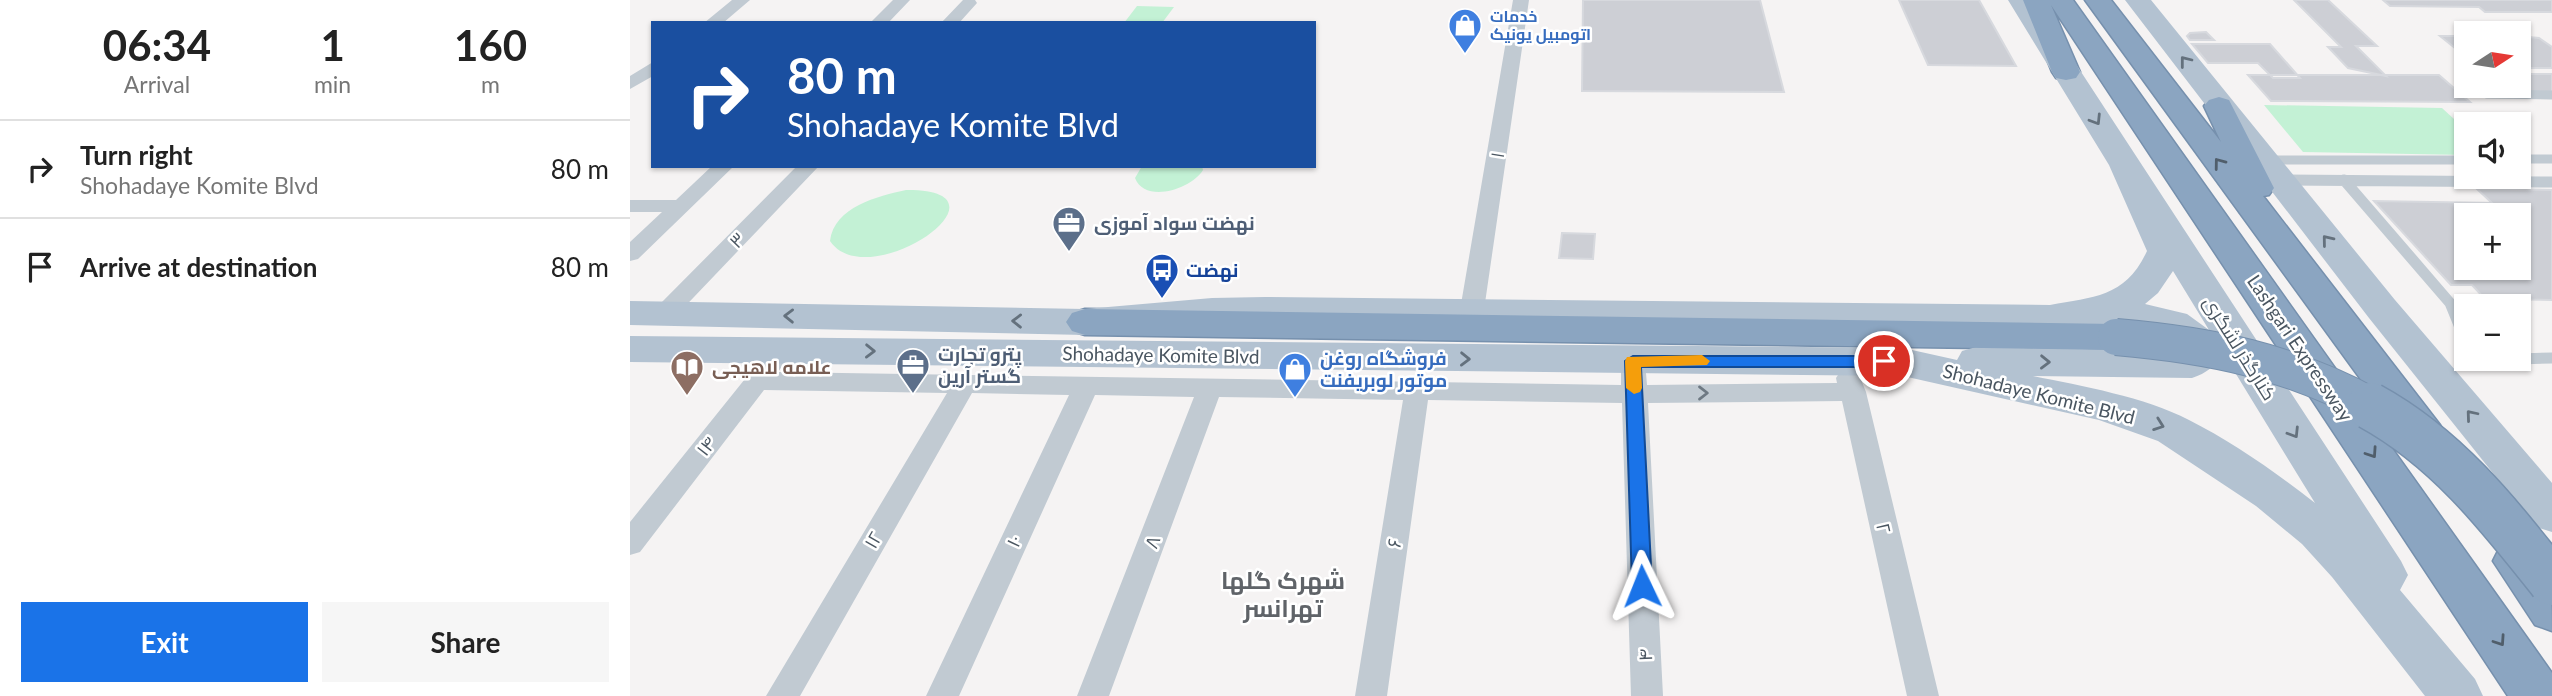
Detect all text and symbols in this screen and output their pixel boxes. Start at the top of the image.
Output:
shop icon: خدمات اتومبیل یونیک [1446,6,1484,55]
place label: خدمات اتومبیل یونیک [1490,6,1591,44]
text: 06:34 [103,20,211,70]
text: 1 [320,20,345,70]
text: 160 [454,20,527,70]
north arrow [2454,21,2530,98]
map controls [2454,21,2531,371]
text: 80 m [787,46,897,104]
icon: right [672,49,763,140]
one-way arrow [2181,57,2194,69]
text: Arrival [124,70,190,98]
text: min [314,70,351,98]
text: m [481,70,500,98]
text: Shohadaye Komite Blvd [787,105,1119,144]
button: sound [2454,112,2531,189]
one-way arrow [2088,113,2101,126]
text: Turn right [80,139,193,171]
icon: right [21,150,59,188]
street label: ۱ [1485,150,1508,160]
text: 80 m [551,153,609,185]
one-way arrow [2215,159,2227,171]
text: Shohadaye Komite Blvd [80,171,319,199]
button: + [2454,203,2531,280]
office icon: نهضت سواد آموزی [1050,204,1088,253]
place label: نهضت سواد آموزی [1094,211,1255,236]
street label: ۳ [724,227,749,252]
one-way arrow [2322,235,2335,247]
icon: arrive [21,248,59,286]
text: Arrive at destination [80,251,317,283]
text: 80 m [551,251,609,283]
bus stop icon: نهضت [1143,251,1181,300]
place label: نهضت [1186,258,1238,282]
street label: Lashgari Expressway [2243,270,2358,425]
street label: کنارگذر لشگری [2198,291,2282,405]
button: − [2454,294,2531,371]
one-way arrow [784,308,794,324]
one-way arrow [1011,313,1021,329]
pin [1854,331,1914,391]
street label: Shohadaye Komite Blvd [1062,341,1260,368]
place label: پترو تجارت گستر آرین [938,342,1022,388]
icon: arrive [1865,342,1903,380]
one-way arrow [865,343,875,359]
office icon: پترو تجارت گستر آرین [894,346,932,395]
place label: فروشگاه روغن موتور لوبریفنت [1320,346,1447,392]
library icon: علامه لاهیجی [668,348,706,397]
shop icon: فروشگاه روغن موتور لوبریفنت [1276,350,1314,399]
one-way arrow [1459,352,1470,367]
one-way arrow [2040,354,2051,369]
place label: علامه لاهیجی [712,355,832,379]
street label: Shohadaye Komite Blvd [1941,359,2138,429]
one-way arrow [1698,385,1708,401]
one-way arrow [2467,411,2479,424]
one-way arrow [2153,417,2165,431]
one-way arrow [2285,425,2298,438]
street label: ۱۴ [691,431,720,460]
one-way arrow [2364,445,2376,458]
street label: ۲ [1872,520,1897,535]
street label: ۱۲ [859,527,886,552]
street label: ۱۰ [1001,531,1026,550]
street label: ۸ [1139,532,1164,551]
street label: ۶ [1381,537,1406,549]
position arrow [1605,549,1679,623]
district label: شهرک گلها تهرانسر [1221,565,1345,623]
button: Exit [21,602,308,682]
button: Share [322,602,609,682]
one-way arrow [2492,633,2505,646]
street label: ۴ [1633,648,1656,662]

